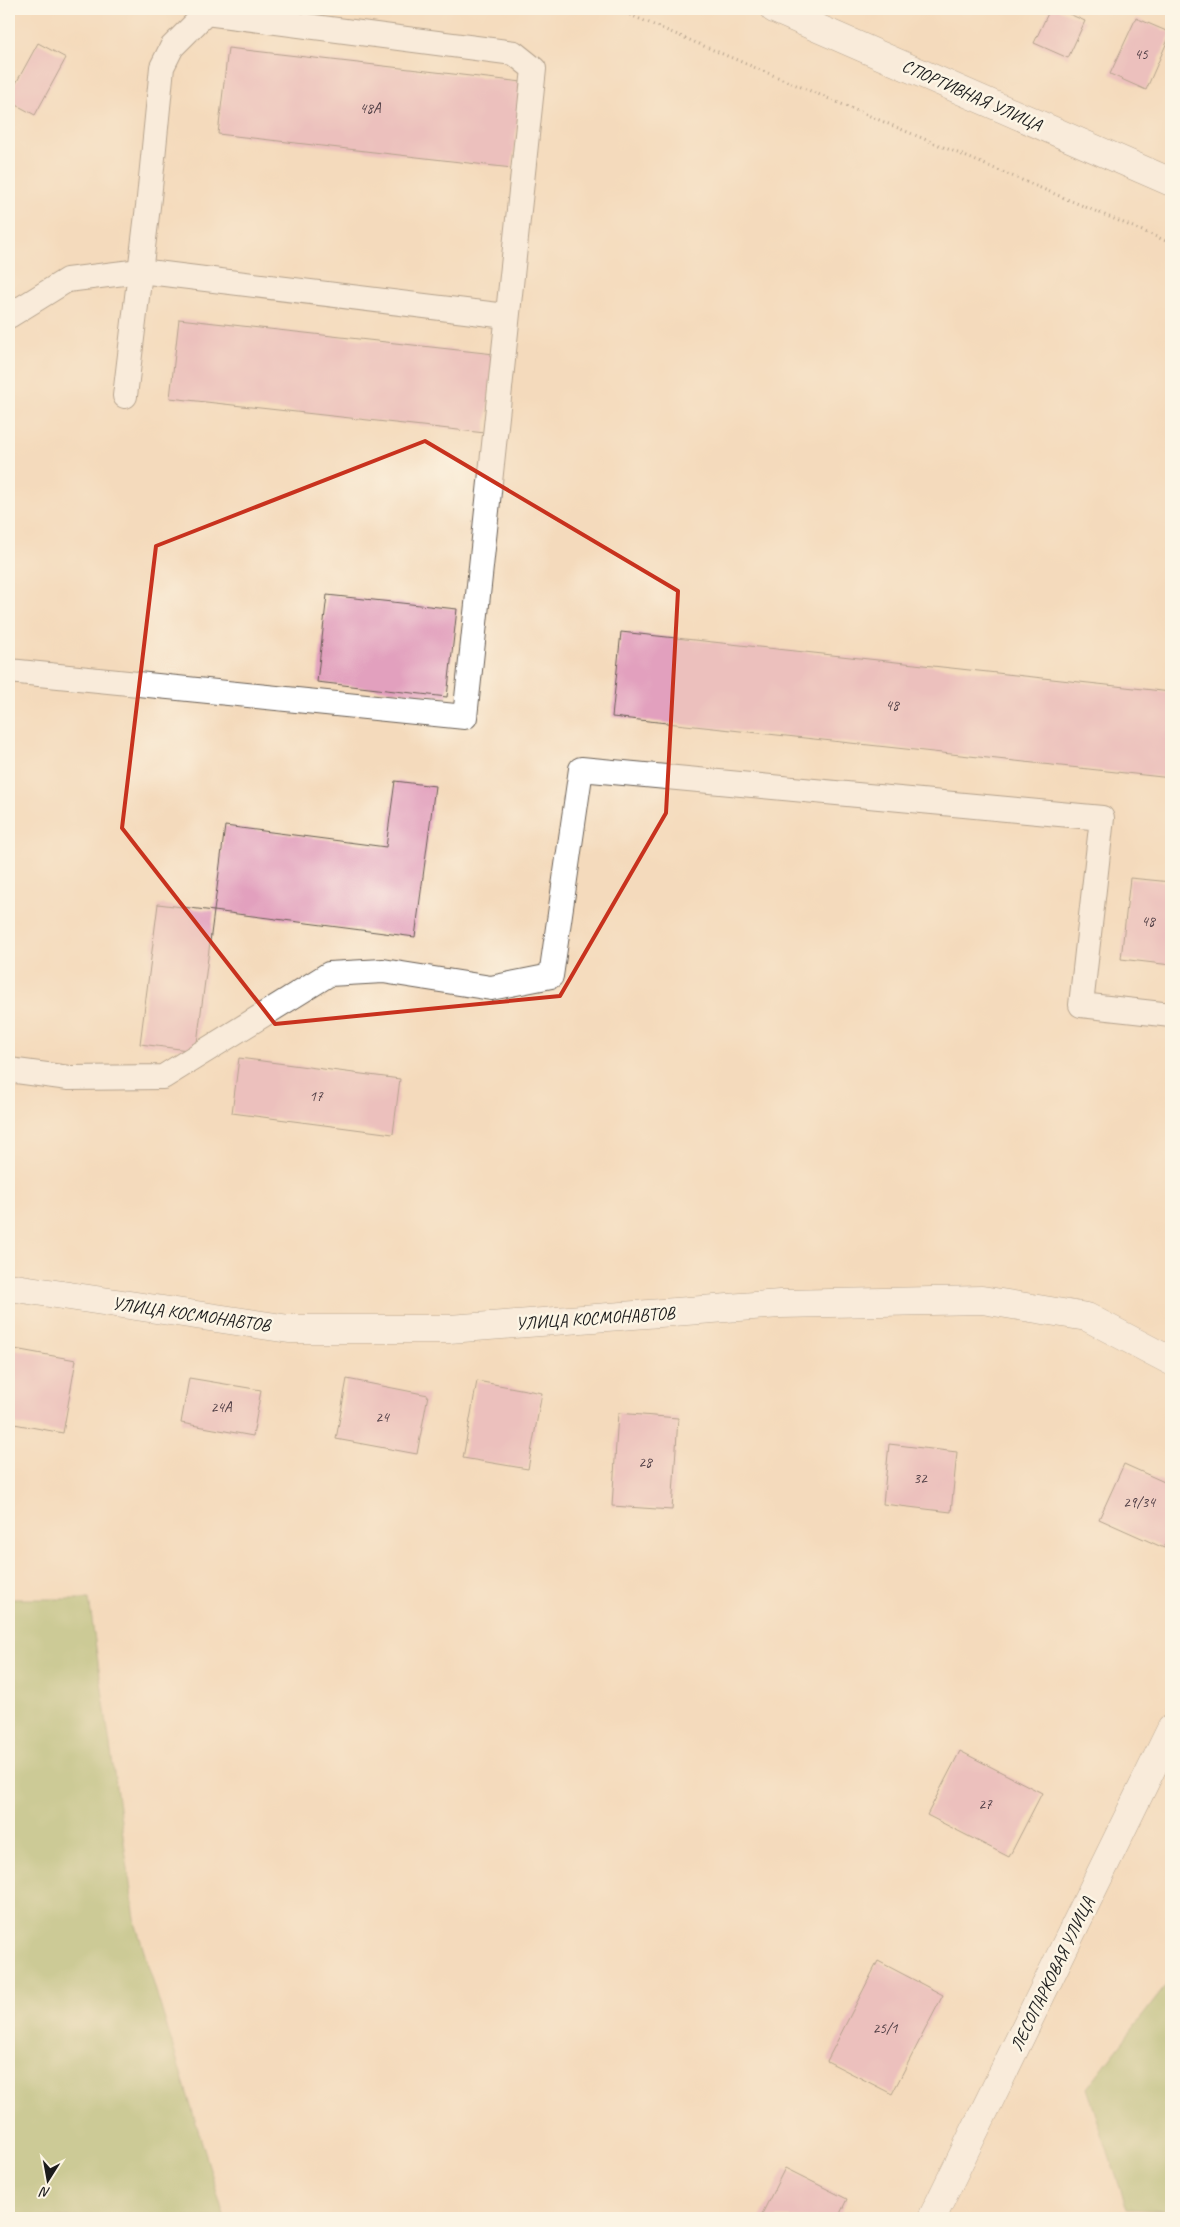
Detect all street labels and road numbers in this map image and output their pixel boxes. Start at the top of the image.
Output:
street label: СПОРТИВНАЯ УЛИЦА [899,54,1046,136]
street label: УЛИЦА КОСМОНАВТОВ [111,1292,273,1336]
street label: УЛИЦА КОСМОНАВТОВ [515,1301,677,1335]
street label: ЛЕСОПАРКОВАЯ УЛИЦА [1005,1893,1099,2055]

